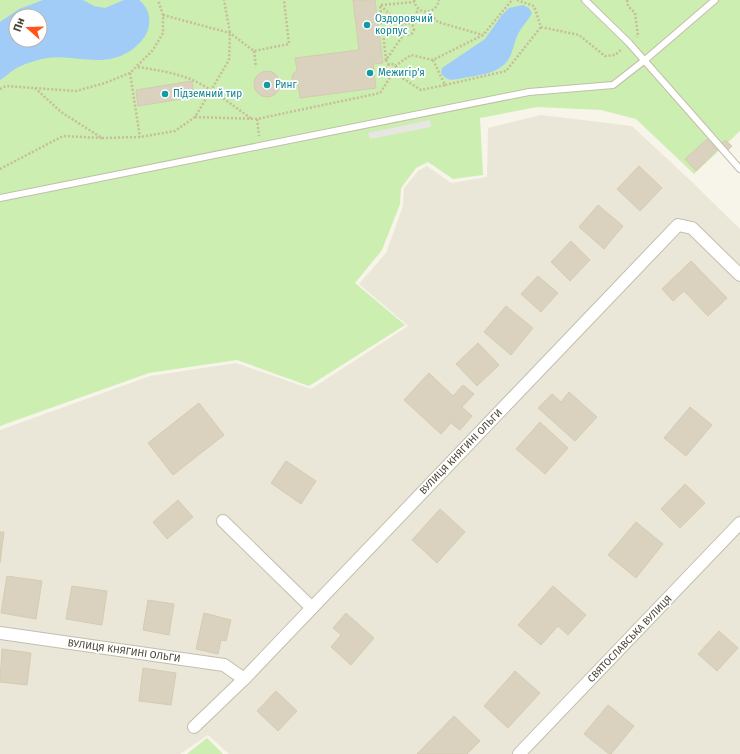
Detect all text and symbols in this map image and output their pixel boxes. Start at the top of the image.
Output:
north arrow [8,8,48,48]
place label: Оздоровчий корпус [375,13,433,37]
text: Пн [11,16,28,33]
marker: Оздоровчий корпус [362,20,372,30]
place label: Межигір’я [378,66,425,79]
marker: Межигір’я [365,68,375,78]
place label: Ринг [275,79,298,91]
marker: Ринг [262,80,272,90]
place label: Підземний тир [173,87,242,100]
marker: Підземний тир [160,89,170,99]
street label: ВУЛИЦЯ КНЯГИНІ ОЛЬГИ [417,407,505,497]
street label: СВЯТОСЛАВСЬКА ВУЛИЦЯ [585,593,675,685]
street label: ВУЛИЦЯ КНЯГИНІ ОЛЬГИ [67,637,181,665]

